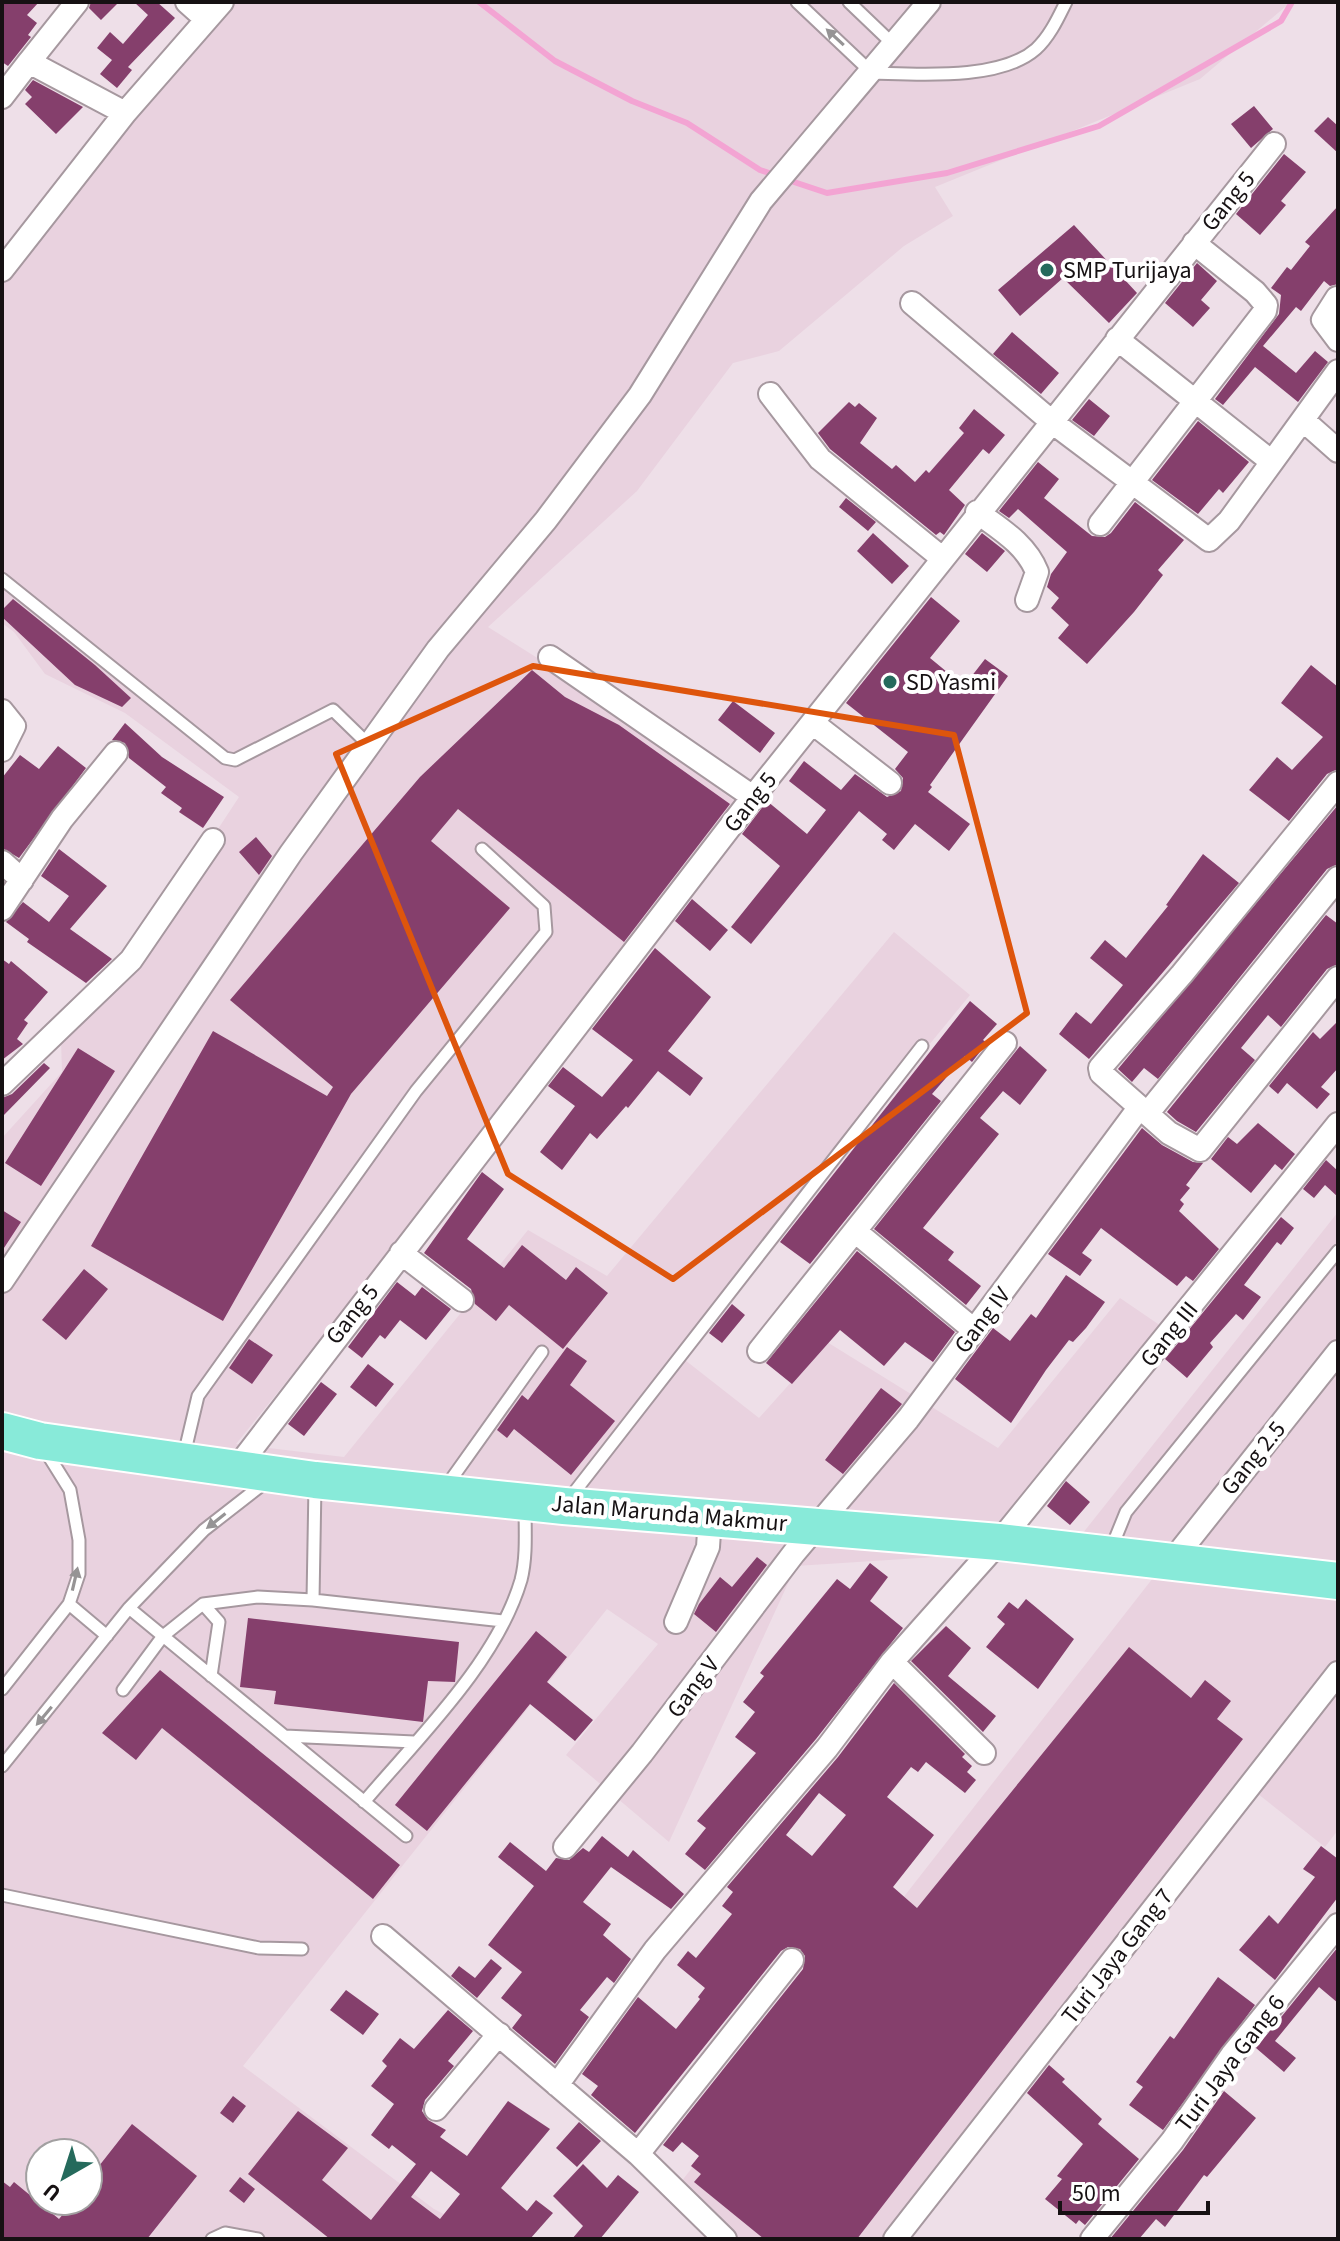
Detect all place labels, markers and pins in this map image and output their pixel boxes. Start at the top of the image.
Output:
place label: SMP Turijaya [1063,253,1192,288]
marker: SMP Turijaya [1038,261,1056,279]
place label: SD Yasmi [906,665,996,700]
marker: SD Yasmi [881,673,899,691]

